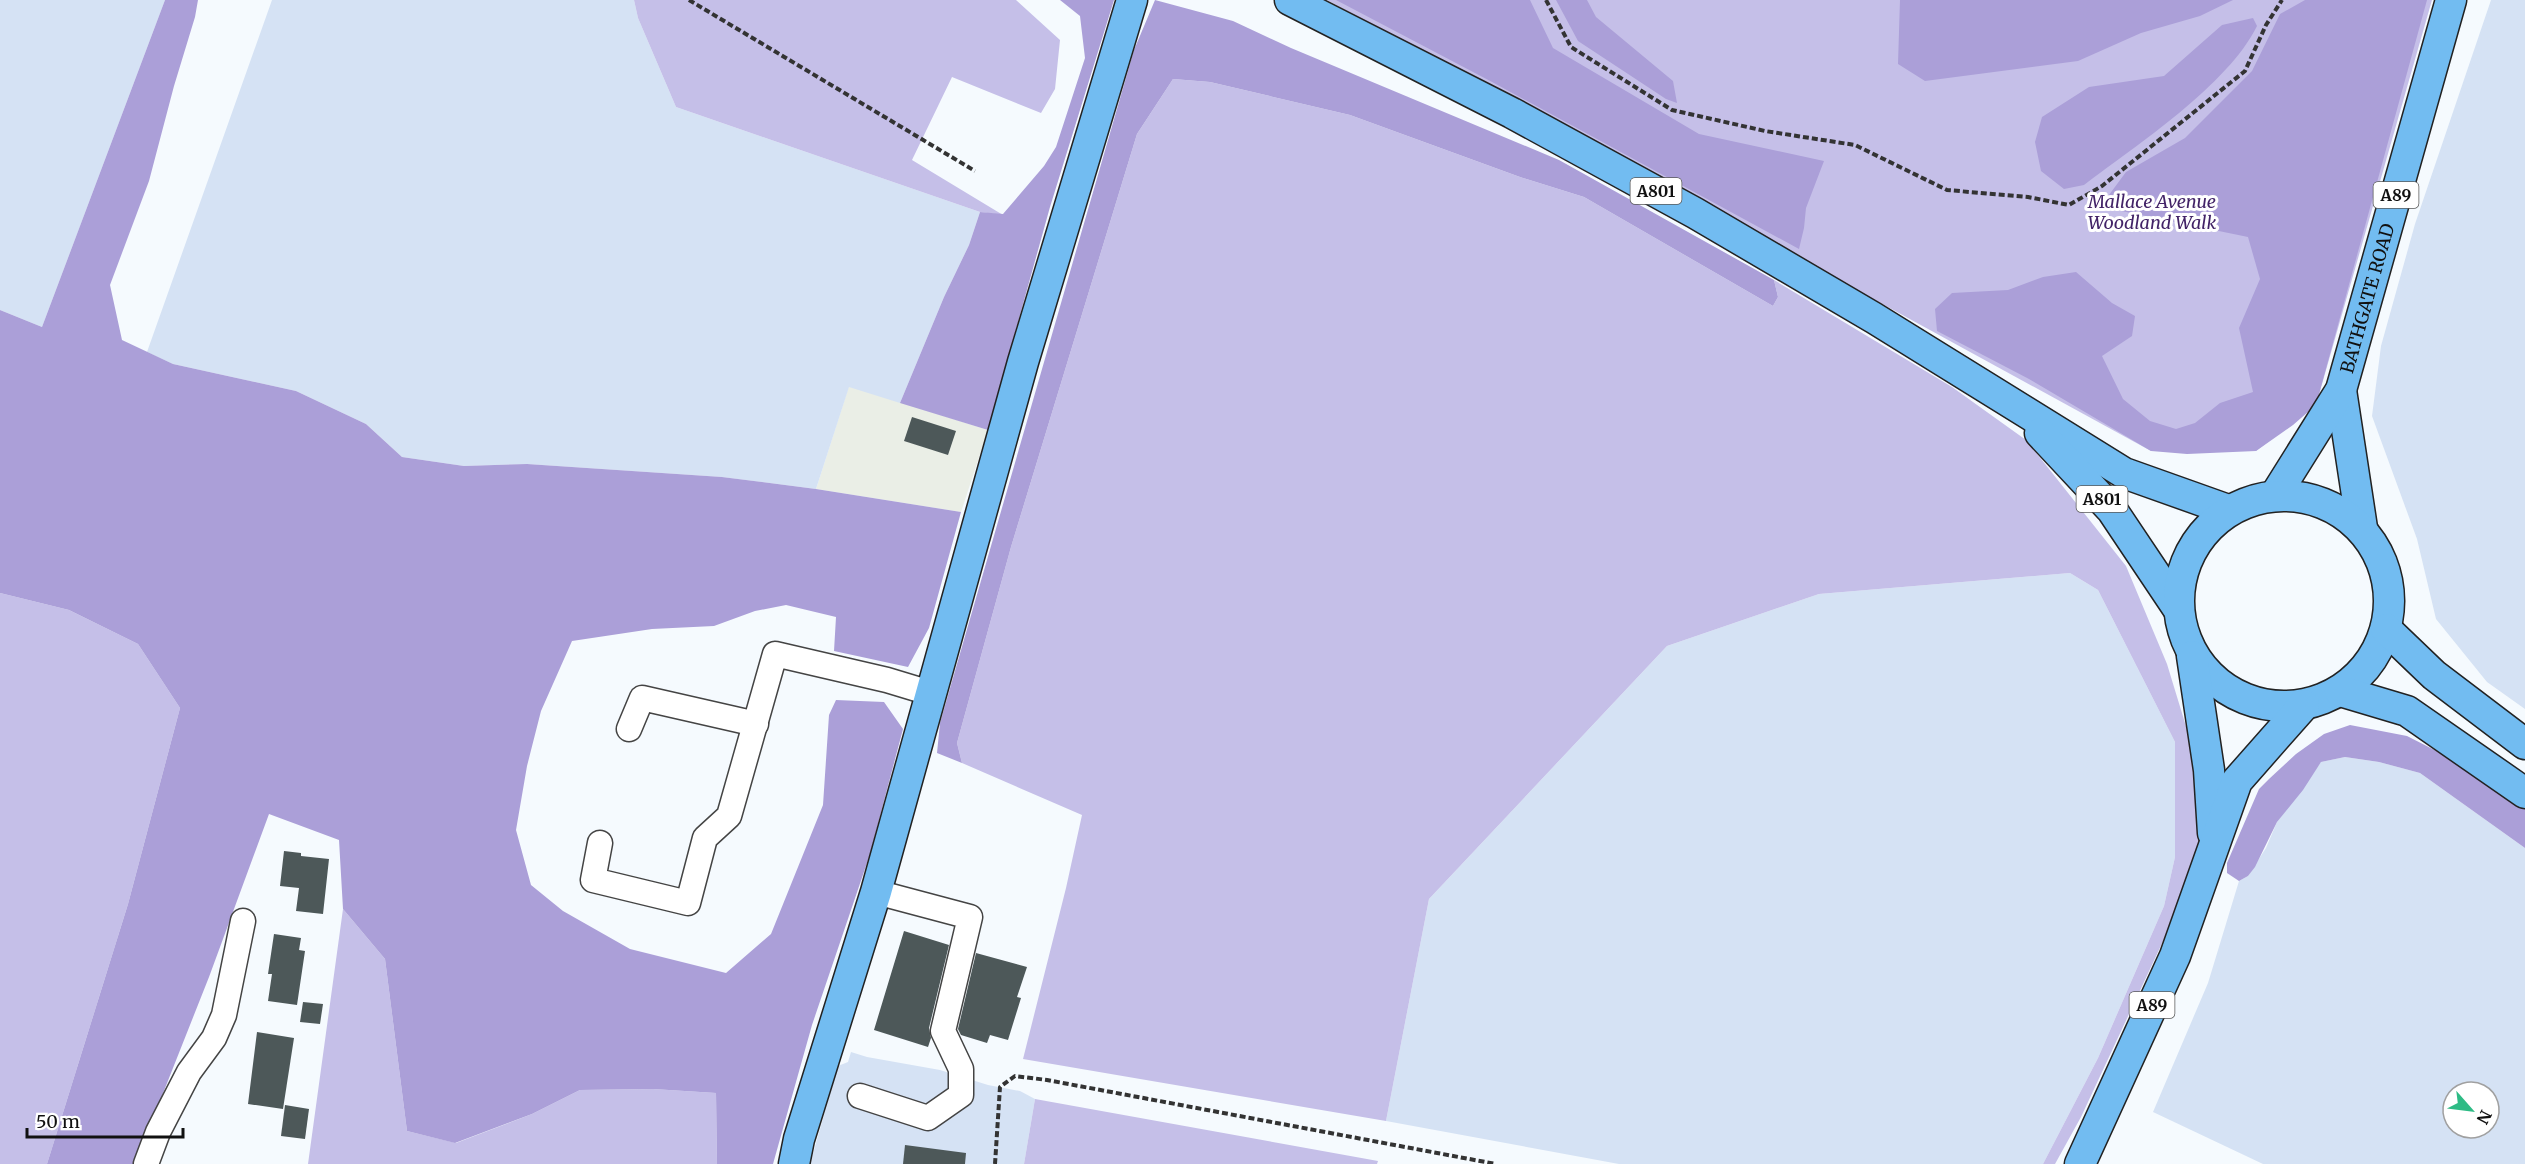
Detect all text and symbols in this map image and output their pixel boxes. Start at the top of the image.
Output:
road number: A801 [1630,178,1682,204]
road number: A89 [2374,182,2418,208]
park label: Mallace Avenue Woodland Walk [2087,190,2216,234]
street label: BATHGATE ROAD [2335,221,2399,376]
road number: A801 [2076,486,2128,512]
road number: A89 [2130,992,2174,1018]
north arrow [2441,1080,2501,1140]
scale bar [27,1101,183,1139]
text: N [2472,1107,2496,1128]
text: 50 m [36,1110,80,1133]

